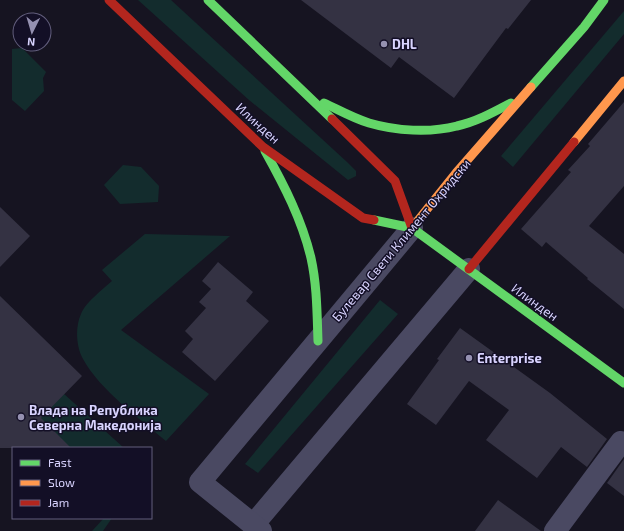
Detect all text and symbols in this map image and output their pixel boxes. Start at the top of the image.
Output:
north arrow [12,12,52,52]
text: N [27,36,36,49]
place label: DHL [392,36,417,52]
marker: DHL [379,39,389,49]
street label: Илинден [233,99,283,147]
street label: Булевар Свети Климент Охридски [328,155,474,325]
street label: Илинден [509,280,561,324]
place label: Enterprise [477,350,542,366]
marker: Enterprise [464,353,474,363]
place label: Влада на Република Северна Македонија [29,402,161,433]
marker: Влада на Република Северна Македонија [16,412,26,422]
legend [12,447,152,519]
text: Fast [48,455,72,469]
text: Slow [48,475,75,489]
text: Jam [48,495,69,509]

